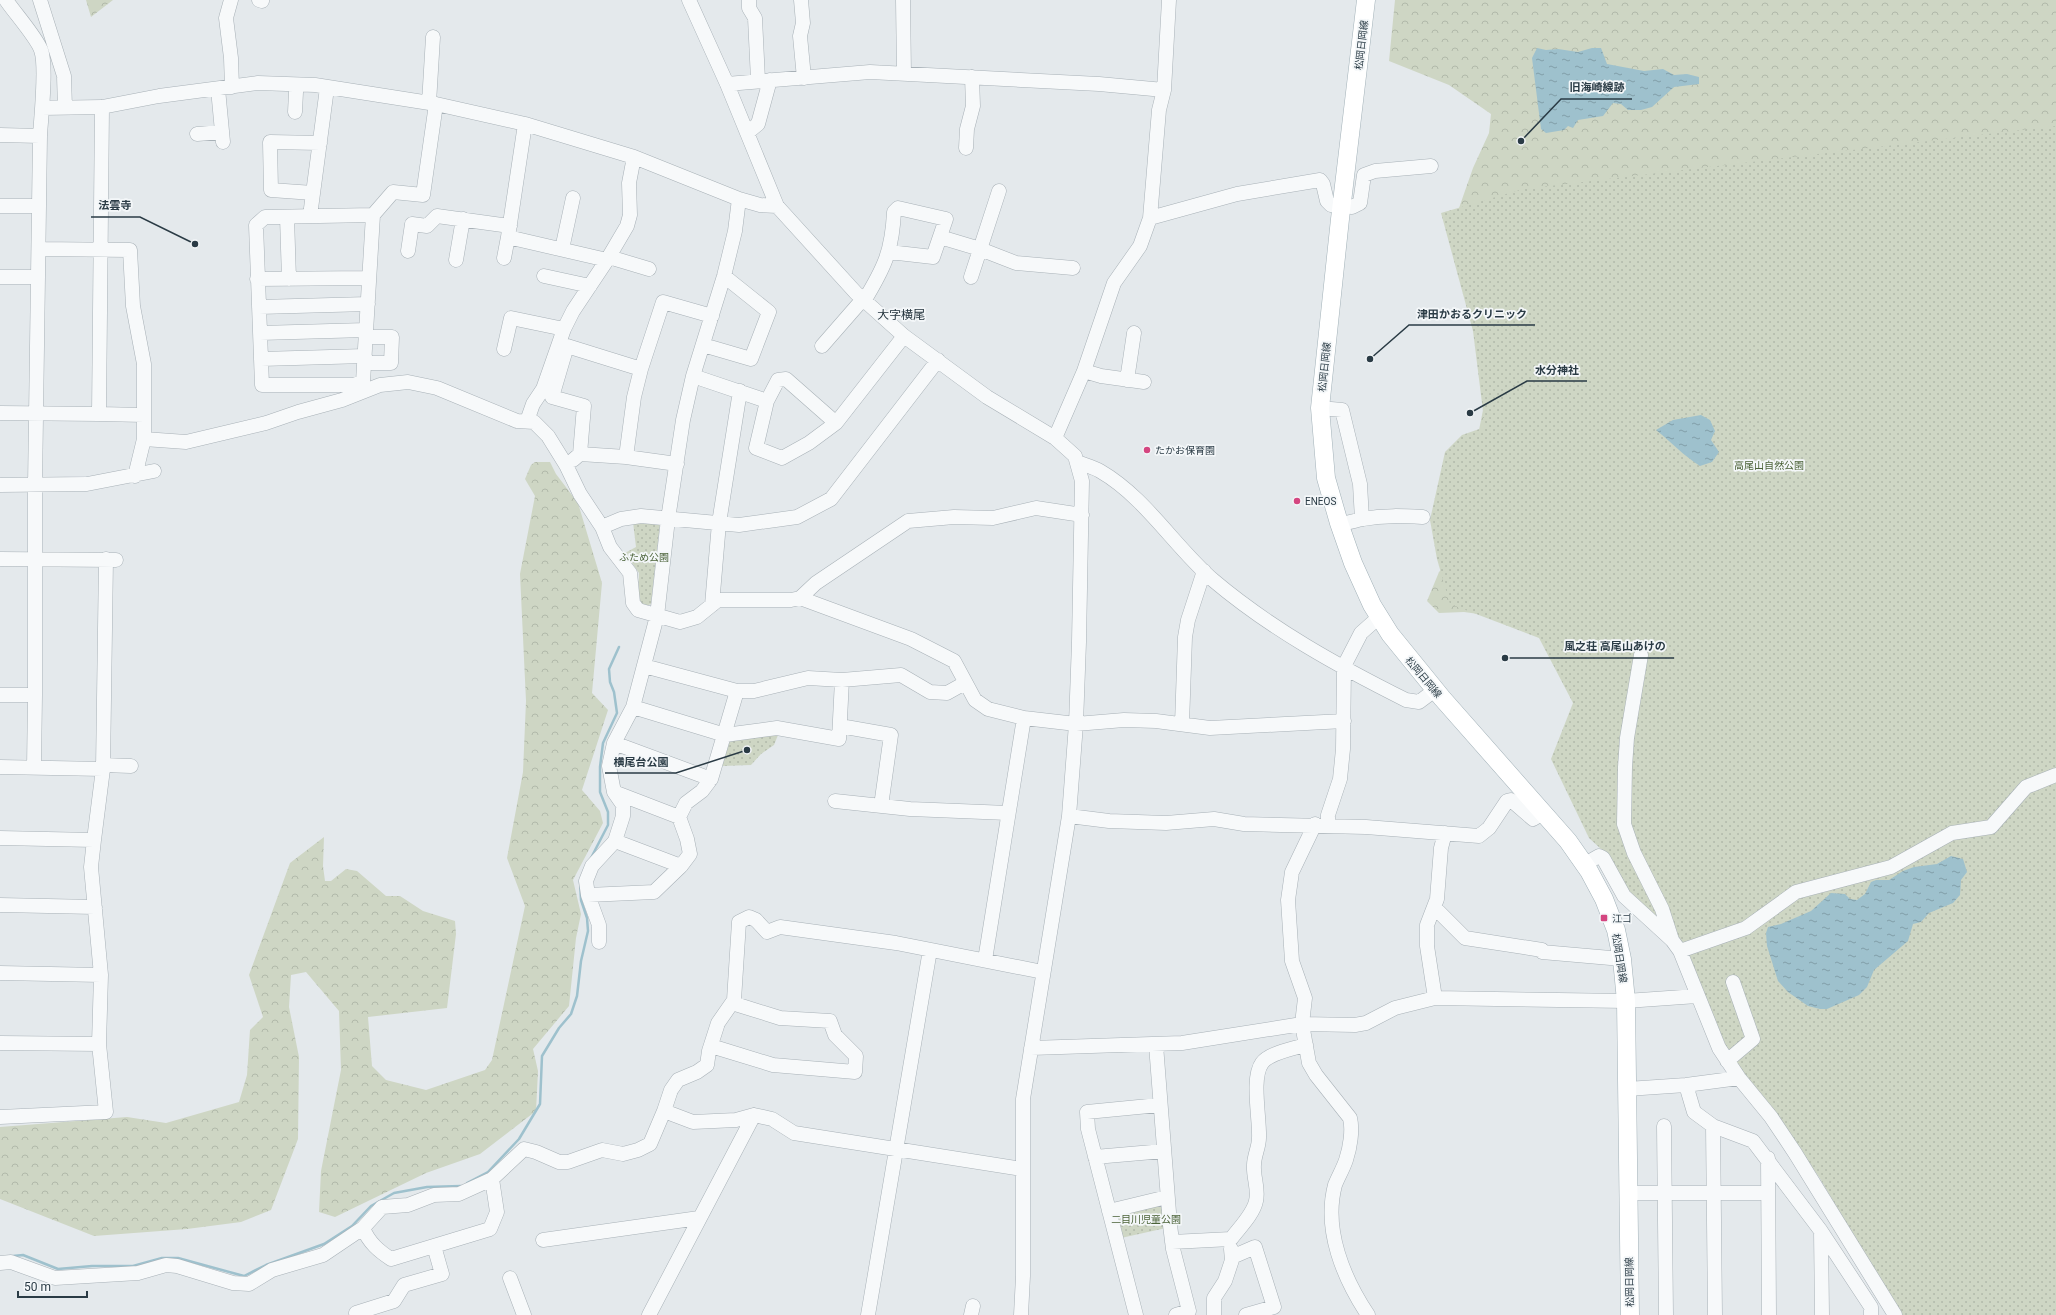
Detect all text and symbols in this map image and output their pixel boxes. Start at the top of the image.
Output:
street label: 松岡日岡線 [1353,20,1370,71]
callout: 旧海崎線跡 [1561,76,1632,99]
text: 旧海崎線跡 [1570,81,1625,94]
callout: 法雲寺 [91,194,140,217]
text: 法雲寺 [99,199,132,212]
callout: 津田かおるクリニック [1409,302,1535,325]
district label: 大字横尾 [877,308,925,322]
text: 津田かおるクリニック [1417,308,1527,321]
street label: 松岡日岡線 [1316,342,1333,392]
callout: 水分神社 [1527,358,1587,381]
text: 水分神社 [1535,364,1579,377]
marker: たかお保育園 [1142,445,1152,455]
place label: たかお保育園 [1155,445,1215,456]
park label: 高尾山自然公園 [1734,460,1804,471]
marker: ENEOS [1292,496,1302,506]
place label: ENEOS [1305,496,1336,507]
park label: ふため公園 [619,552,669,563]
callout: 風之荘 高尾山あけの [1556,635,1674,658]
text: 風之荘 高尾山あけの [1564,640,1666,653]
street label: 松岡日岡線 [1403,655,1444,700]
callout: 横尾台公園 [605,750,676,773]
text: 横尾台公園 [614,756,669,769]
marker: 江ゴ [1599,913,1609,923]
place label: 江ゴ [1612,913,1632,924]
street label: 松岡日岡線 [1610,933,1629,984]
park label: 二目川児童公園 [1111,1214,1181,1225]
street label: 松岡日岡線 [1624,1257,1635,1307]
scale bar [18,1273,87,1299]
text: 50 m [24,1280,51,1294]

